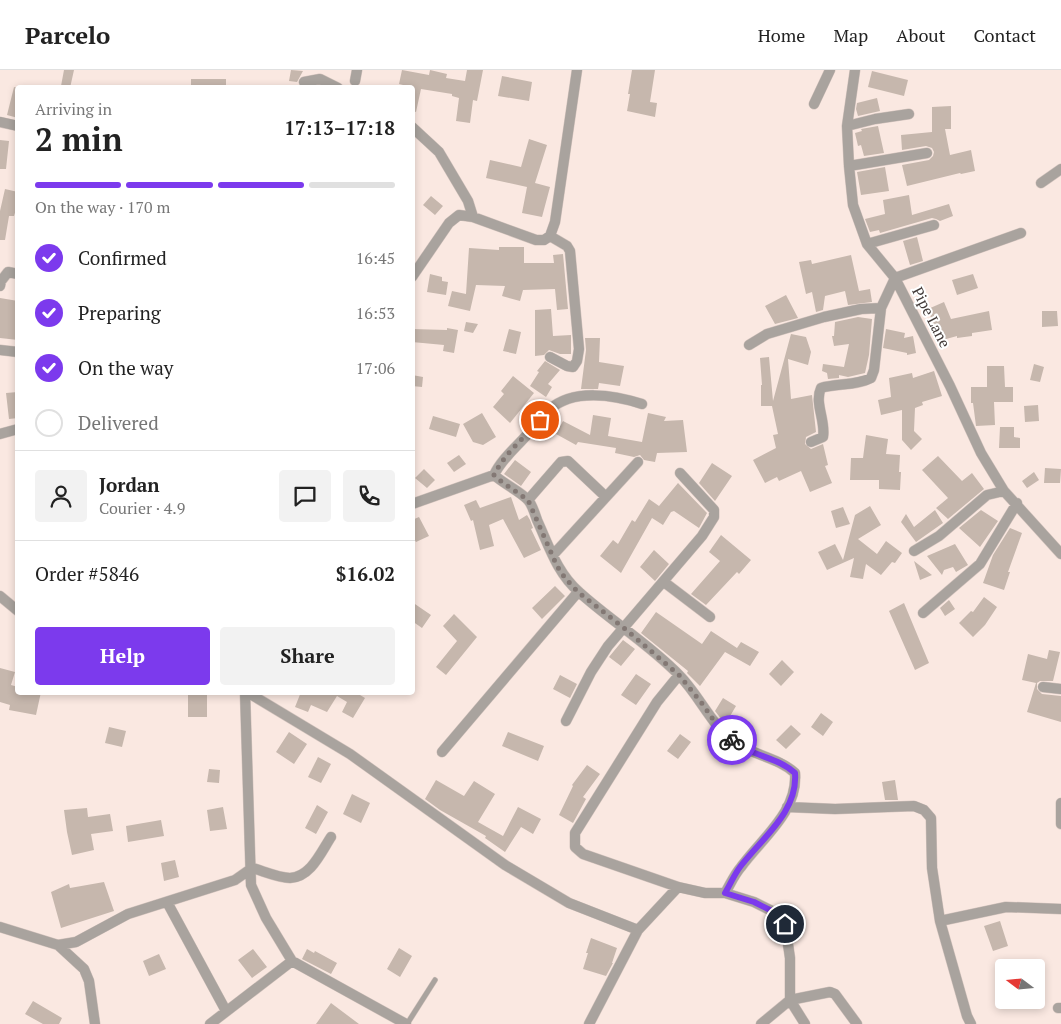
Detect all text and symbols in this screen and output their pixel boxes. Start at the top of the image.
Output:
text: Parcelo [25,19,110,51]
text: Home [758,23,805,47]
text: Map [833,23,868,47]
text: About [896,23,945,47]
text: Contact [973,23,1036,47]
text: Arriving in [35,98,112,120]
text: 17:13–17:18 [284,115,395,140]
text: 2 min [35,118,123,160]
text: On the way · 170 m [35,196,170,218]
icon: check [35,244,63,272]
text: Confirmed [78,245,167,270]
text: 16:45 [356,247,395,269]
street label: Pipe Lane [908,283,956,351]
icon: check [35,299,63,327]
text: Preparing [78,300,161,325]
text: 16:53 [356,302,395,324]
icon: check [35,354,63,382]
text: On the way [78,355,173,380]
text: 17:06 [356,357,395,379]
pin [519,399,561,441]
icon: bag [526,406,554,434]
text: Delivered [78,410,159,435]
button: person [35,470,87,522]
button: chat [279,470,331,522]
button: phone [343,470,395,522]
text: Jordan [99,472,160,497]
text: Courier · 4.9 [99,497,185,519]
text: Order #5846 [35,561,139,586]
text: $16.02 [336,561,395,586]
button: Help [35,627,210,685]
button: Share [220,627,395,685]
courier [707,715,757,765]
icon: bike [718,726,746,754]
pin [764,903,806,945]
icon: home [771,910,799,938]
north arrow [995,959,1045,1009]
map controls [995,959,1045,1009]

